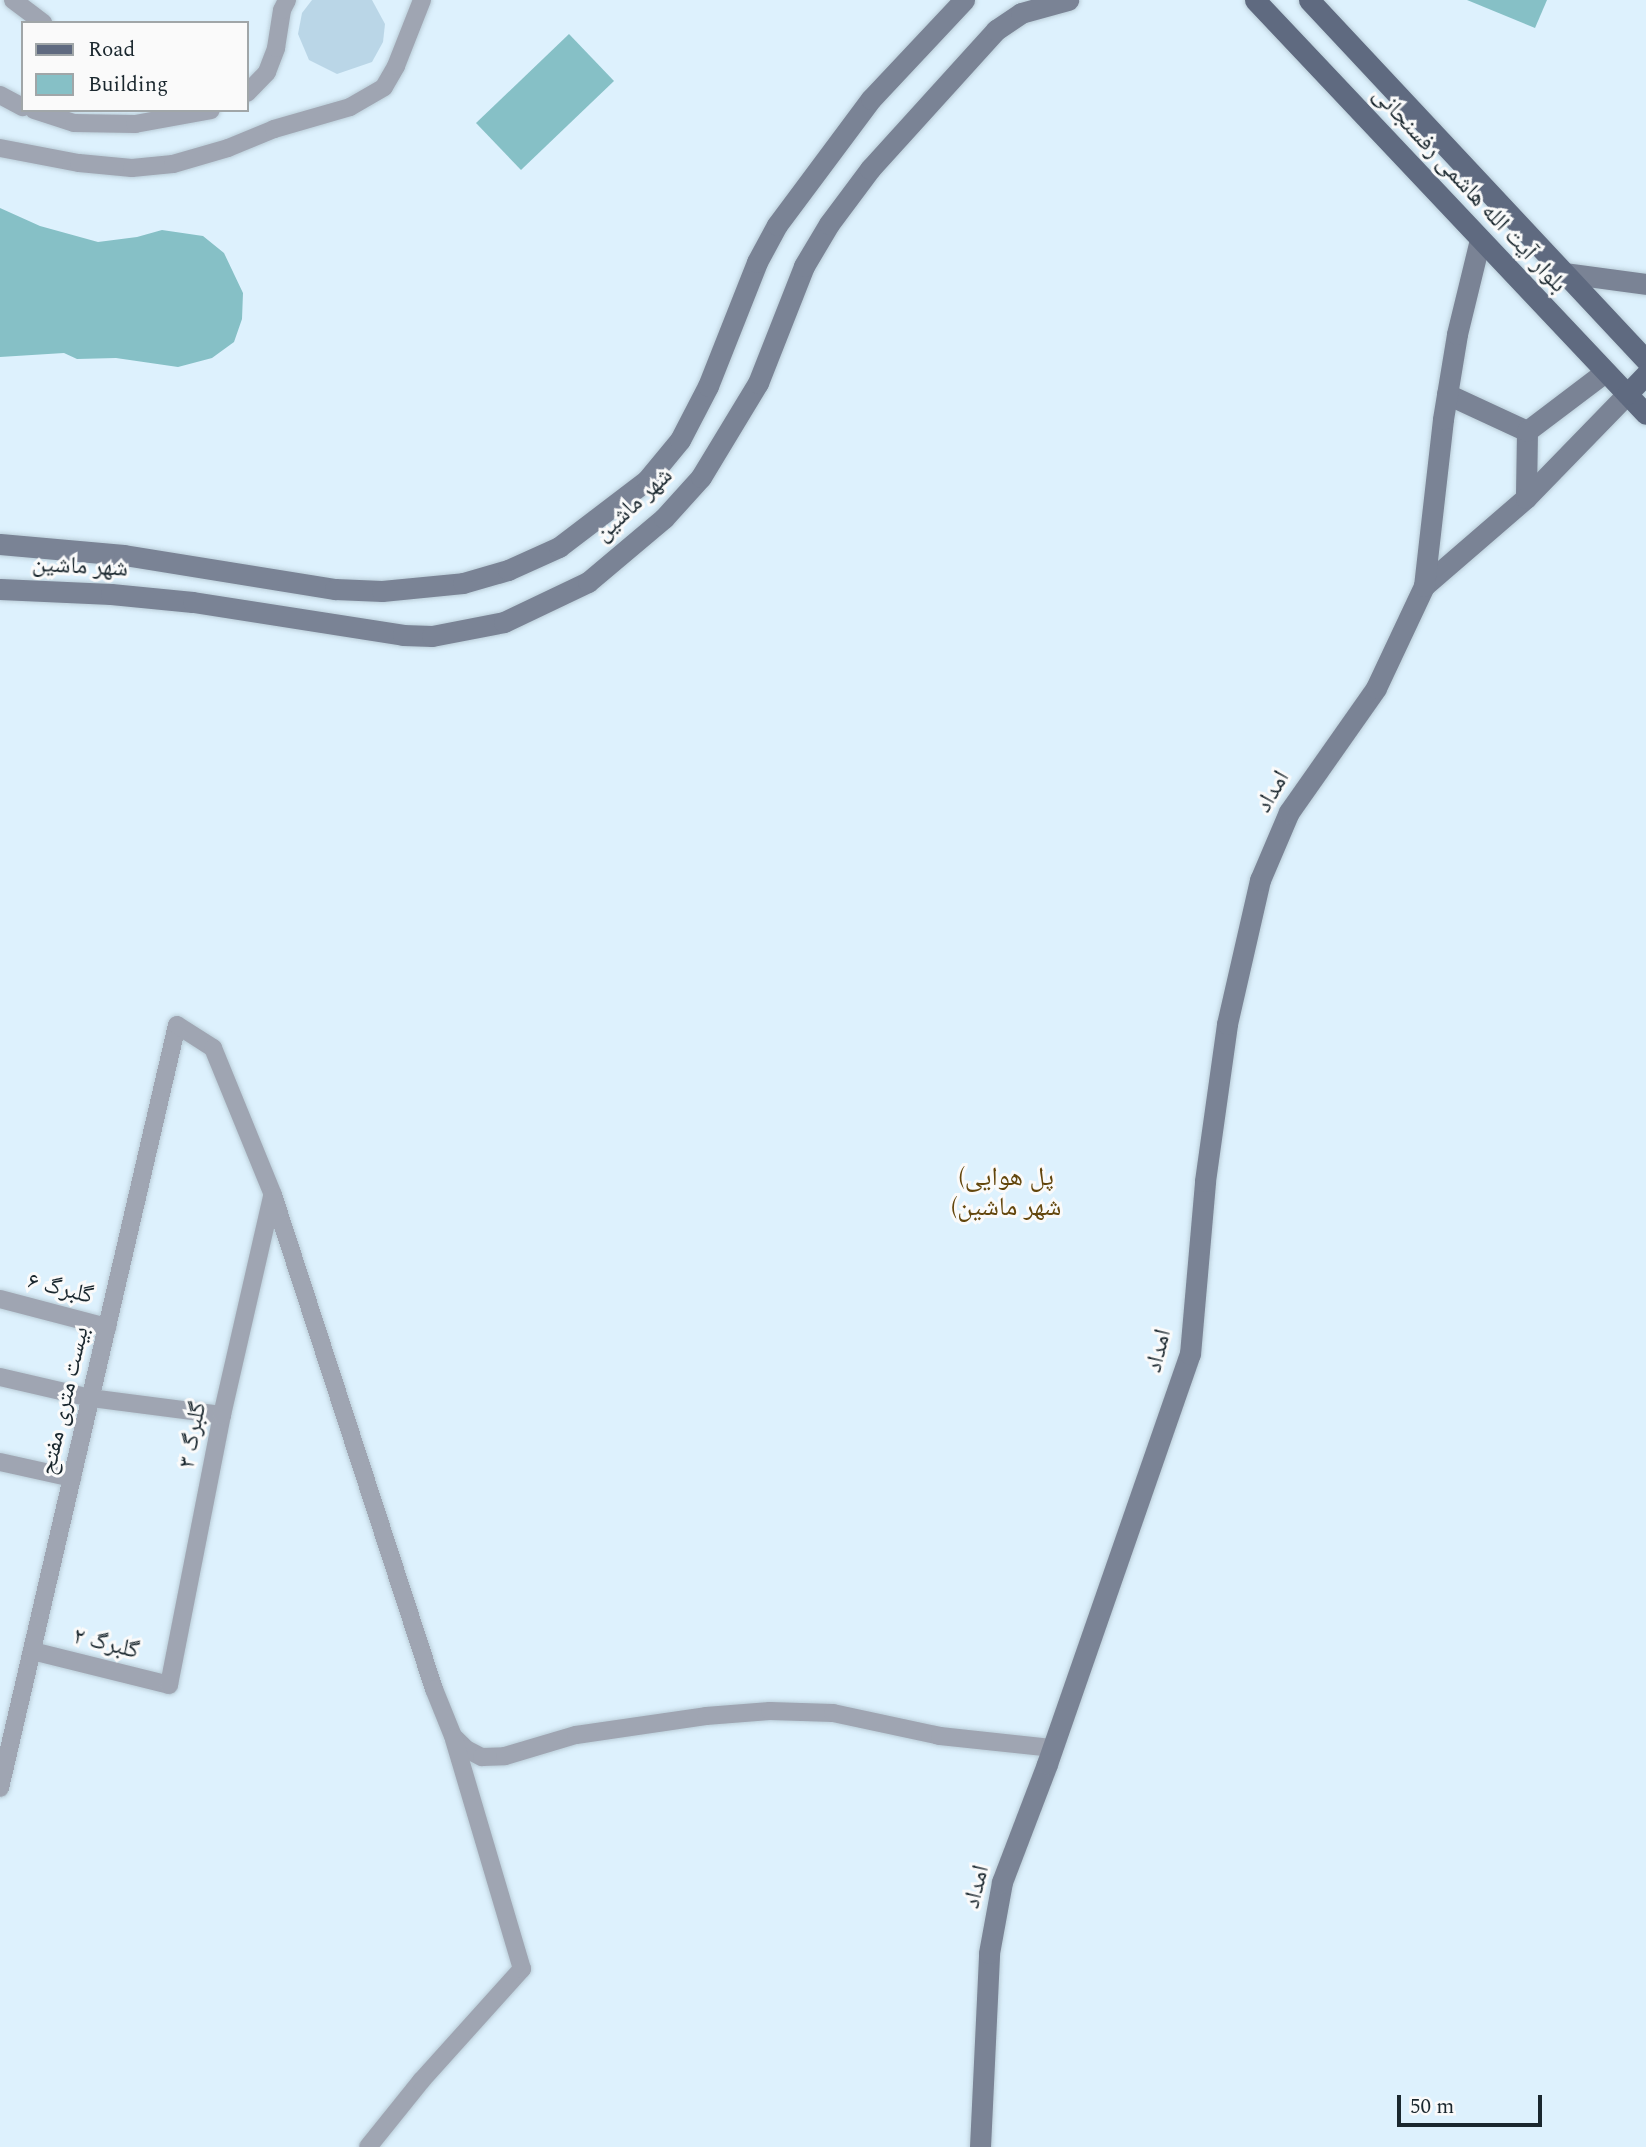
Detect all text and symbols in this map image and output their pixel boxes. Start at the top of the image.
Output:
legend [21,21,248,112]
text: Road [88,34,135,66]
text: Building [88,69,168,101]
street label: بلوار آیت الله هاشمی رفسنجانی [1366,81,1572,299]
street label: شهر ماشین [589,462,679,548]
street label: شهر ماشین [31,550,129,584]
street label: امداد [1250,766,1296,818]
district label: (پل هوایی (شهر ماشین [951,1162,1061,1224]
street label: گلبرگ ۶ [24,1267,96,1311]
street label: بیست متری مفتح [34,1324,96,1478]
street label: امداد [1140,1326,1178,1376]
street label: گلبرگ ۳ [173,1400,213,1470]
street label: گلبرگ ۲ [70,1622,142,1666]
street label: امداد [958,1862,996,1912]
scale bar [1401,2080,1546,2124]
text: 50 m [1410,2091,1454,2123]

